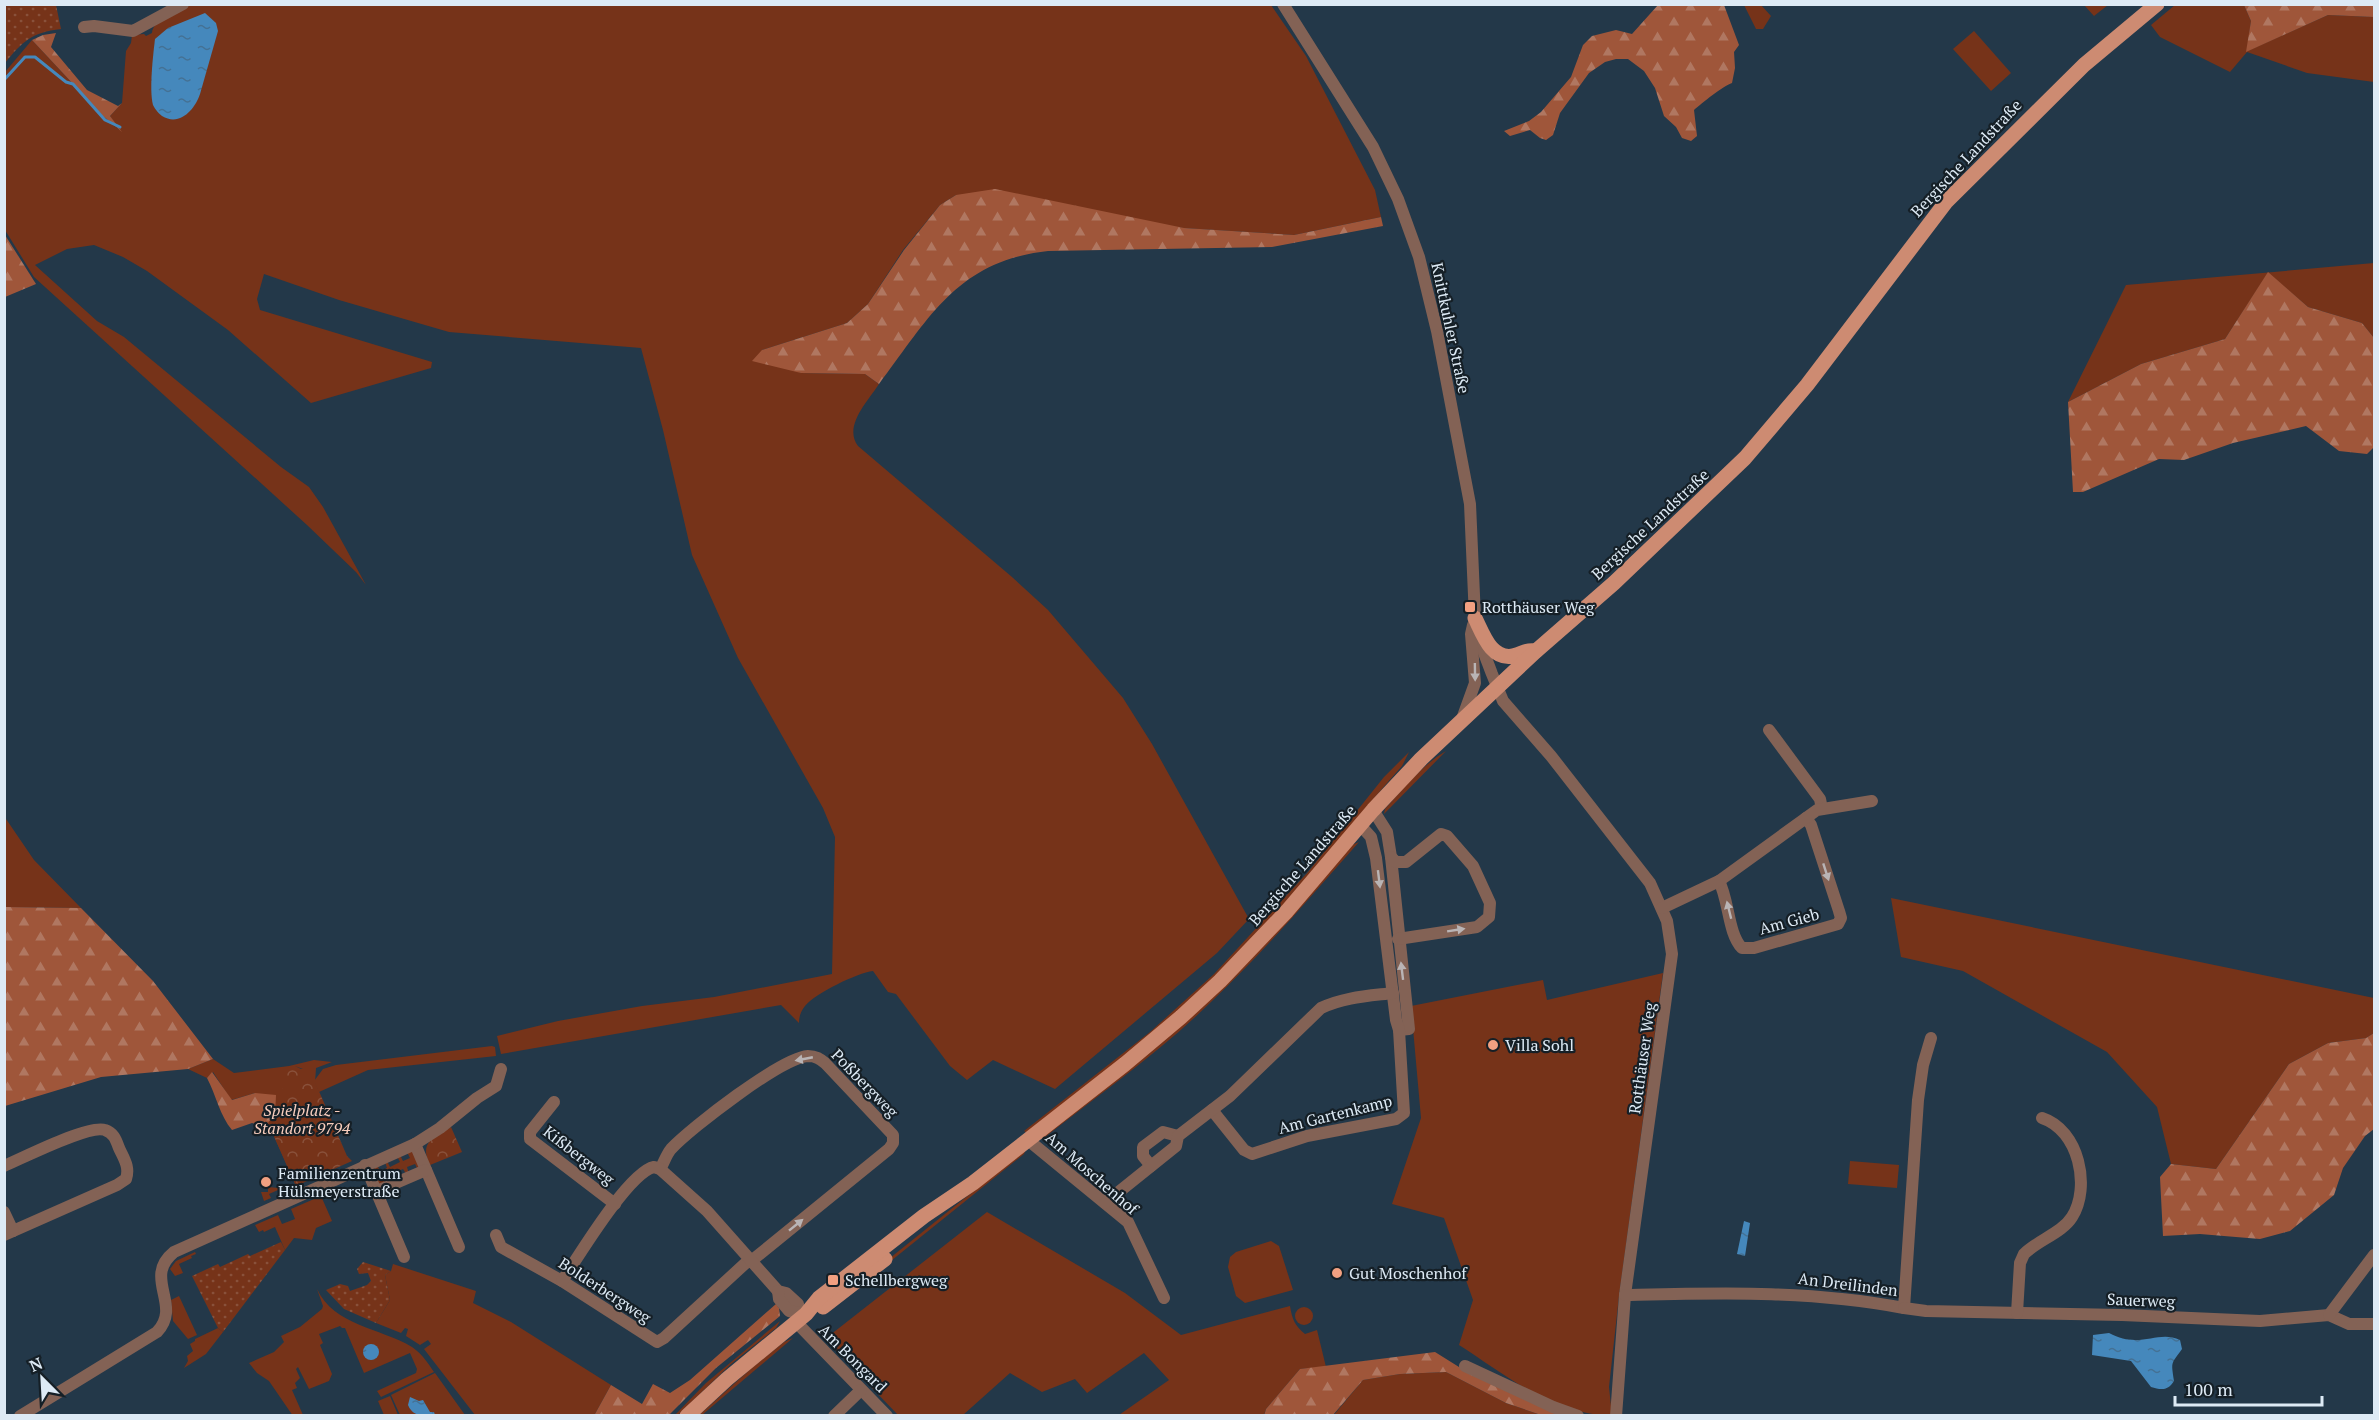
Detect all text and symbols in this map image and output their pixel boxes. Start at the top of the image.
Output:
street label: Bergische Landstraße [1906,94,2026,222]
street label: Knittkuhler Straße [1426,261,1476,395]
street label: Bergische Landstraße [1586,464,1714,584]
place label: Rotthäuser Weg [1482,596,1595,618]
marker: Rotthäuser Weg [1463,600,1477,614]
one-way arrow [1470,662,1479,681]
street label: Bergische Landstraße [1243,800,1361,930]
one-way arrow [1822,863,1832,881]
one-way arrow [1374,870,1383,889]
one-way arrow [1723,901,1733,919]
street label: Am Gieb [1757,902,1822,940]
one-way arrow [1447,926,1466,935]
one-way arrow [1397,961,1407,980]
street label: Rotthäuser Weg [1623,1000,1661,1115]
place label: Villa Sohl [1505,1034,1574,1056]
marker: Villa Sohl [1486,1038,1500,1052]
street label: Poßbergweg [827,1044,904,1122]
one-way arrow [794,1054,813,1063]
street label: Am Gartenkamp [1276,1089,1394,1139]
park label: Spielplatz - Standort 9794 [254,1099,351,1139]
street label: Kißbergweg [539,1120,620,1190]
street label: Am Moschenhof [1041,1127,1144,1220]
place label: Familienzentrum Hülsmeyerstraße [278,1162,401,1202]
marker: Familienzentrum Hülsmeyerstraße [259,1175,273,1189]
one-way arrow [788,1219,803,1232]
street label: Bolderbergweg [555,1252,656,1328]
place label: Gut Moschenhof [1349,1262,1468,1284]
marker: Gut Moschenhof [1330,1266,1344,1280]
street label: An Dreilinden [1797,1267,1900,1301]
place label: Schellbergweg [845,1269,948,1291]
marker: Schellbergweg [826,1273,840,1287]
street label: Sauerweg [2107,1288,2176,1312]
street label: Am Bongard [814,1319,892,1397]
north arrow [12,1348,72,1408]
text: N [26,1352,46,1377]
scale bar [2175,1369,2322,1407]
text: 100 m [2184,1377,2233,1401]

